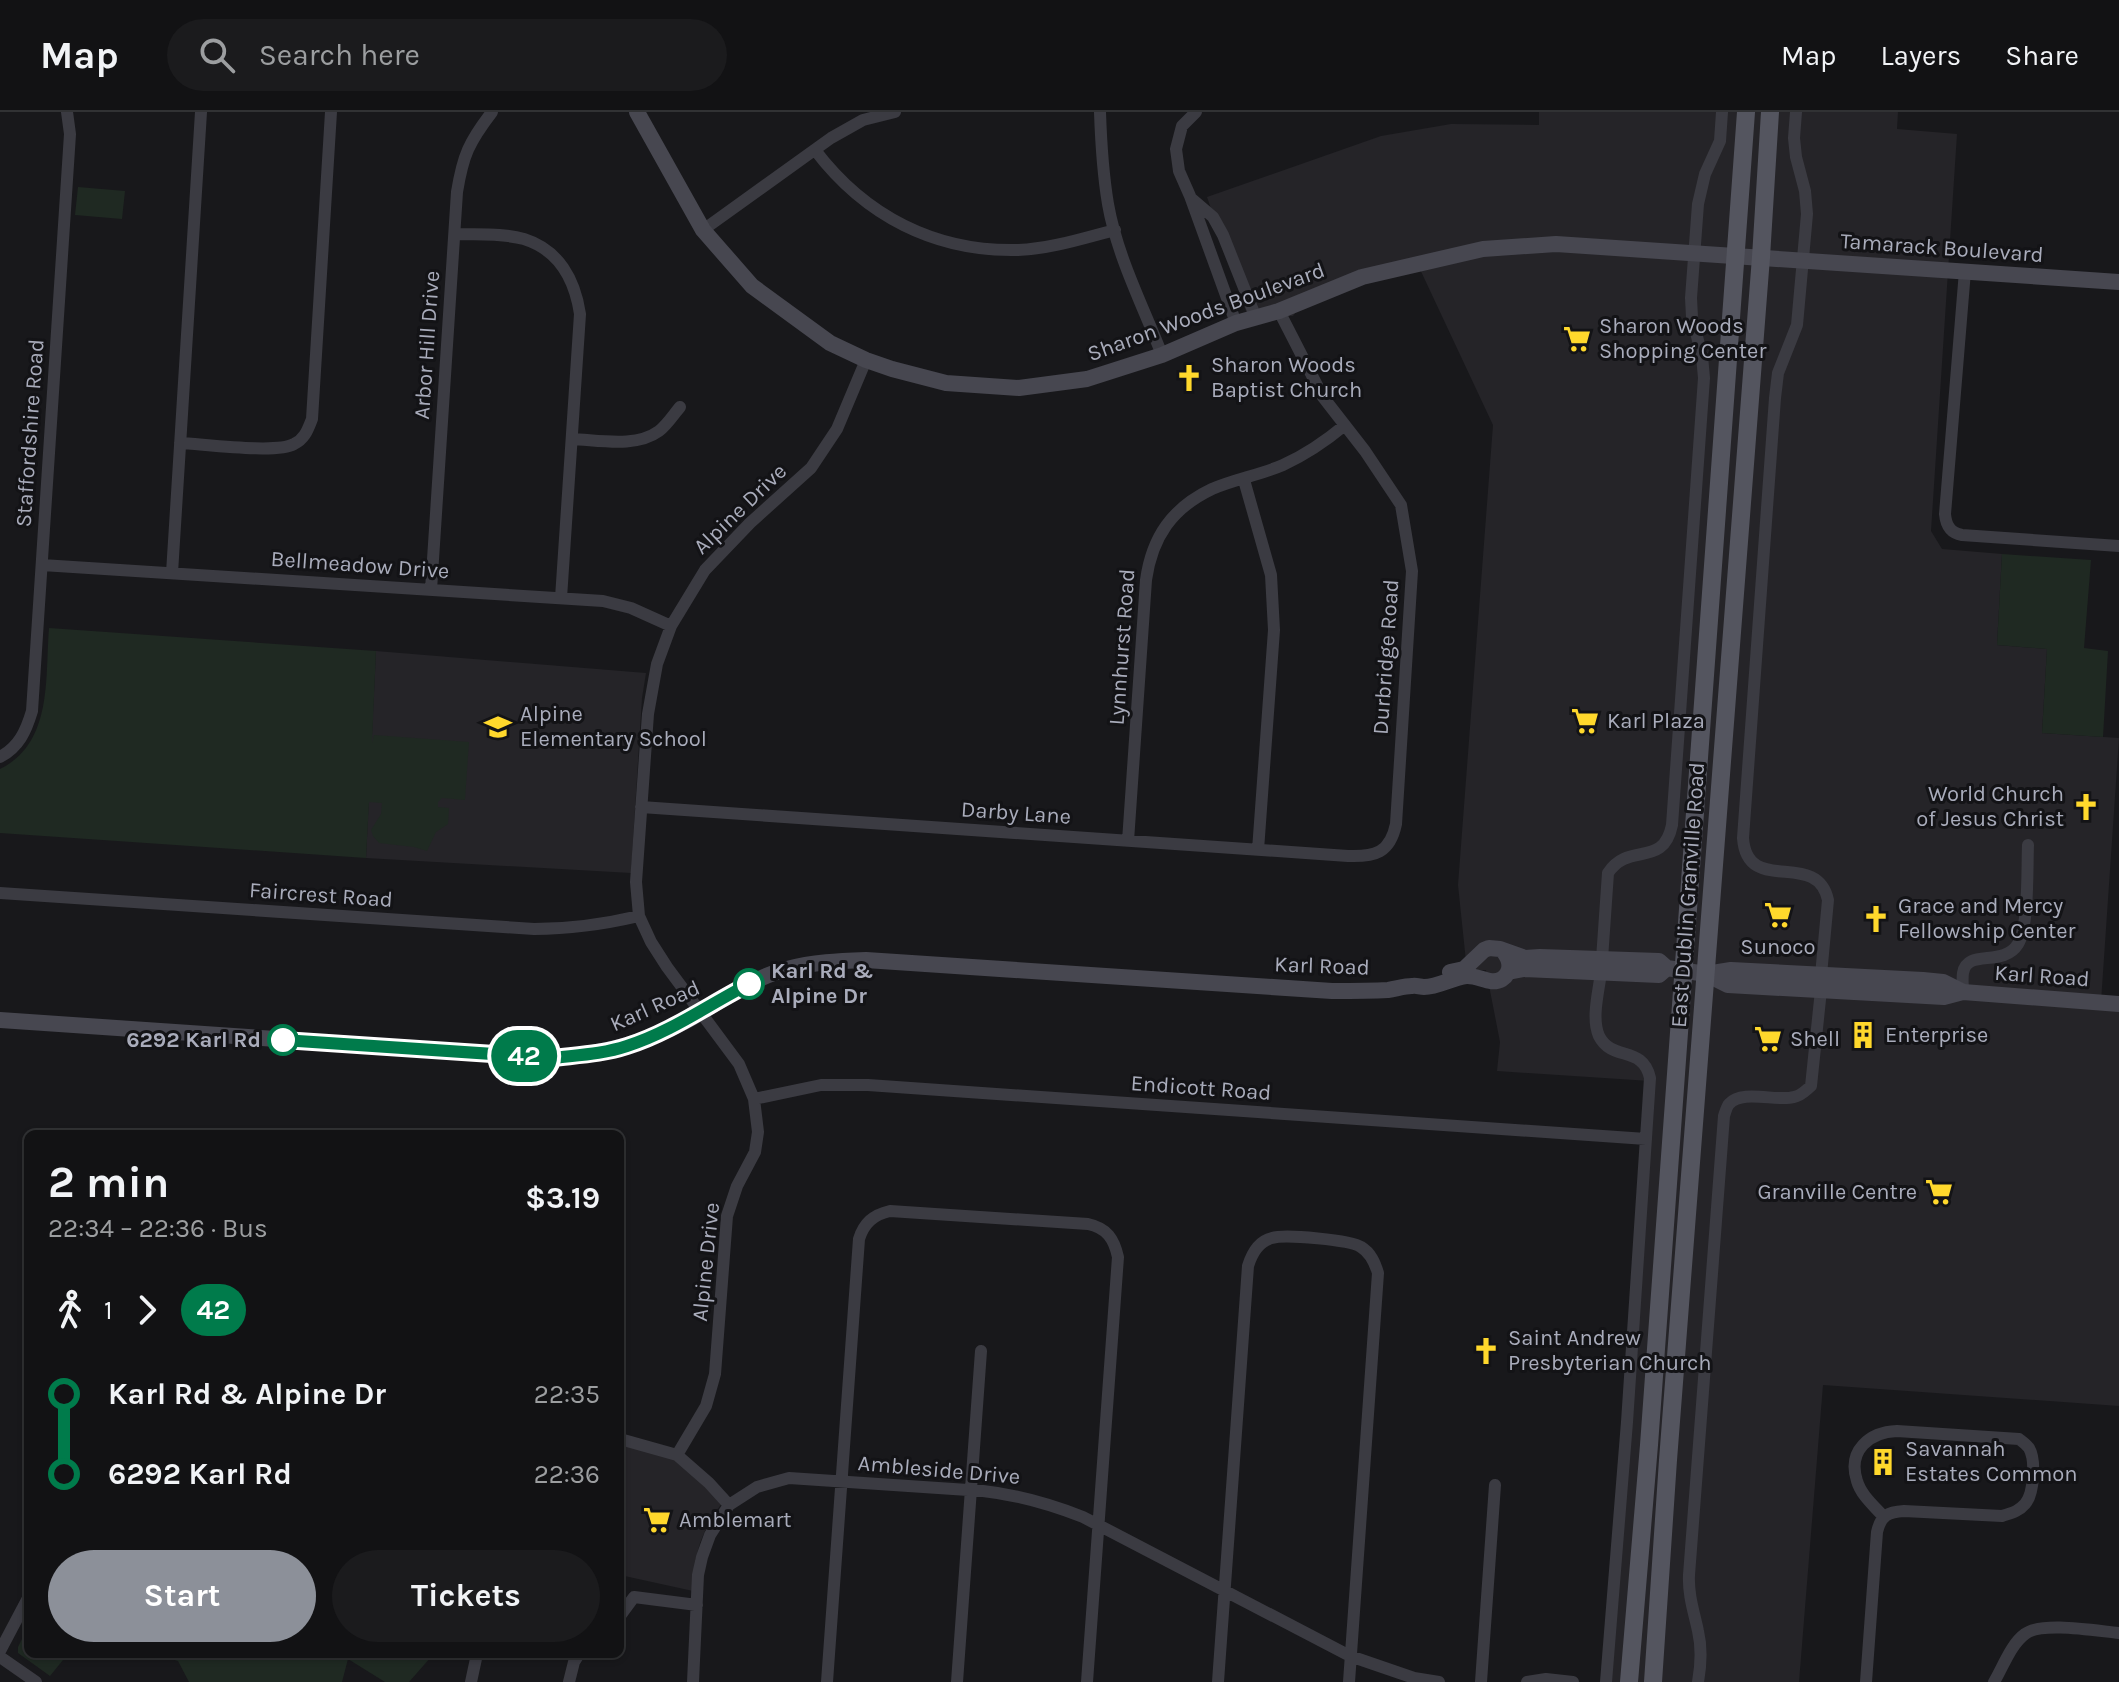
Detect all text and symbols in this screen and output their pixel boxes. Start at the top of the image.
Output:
search box [167,19,727,91]
text: Map [40,33,119,78]
icon: search [195,33,239,77]
text: Search here [259,37,420,73]
text: Map [1781,39,1836,72]
text: Layers [1880,39,1961,72]
text: Share [2005,39,2079,72]
street label: Tamarack Boulevard [1840,228,2044,268]
street label: Sharon Woods Boulevard [1084,257,1328,367]
street label: Arbor Hill Drive [409,270,445,420]
place label: Sharon Woods Shopping Center [1599,313,1766,364]
supermarket icon: Sharon Woods Shopping Center [1562,324,1592,354]
street label: Staffordshire Road [10,338,50,528]
place label: Sharon Woods Baptist Church [1211,352,1362,403]
church icon: Sharon Woods Baptist Church [1174,363,1204,393]
street label: Alpine Drive [688,458,792,560]
street label: Bellmeadow Drive [270,546,450,584]
street label: Lynnhurst Road [1104,568,1140,726]
street label: Durbridge Road [1368,578,1404,736]
place label: Alpine Elementary School [520,701,707,752]
supermarket icon: Karl Plaza [1570,706,1600,736]
place label: Karl Plaza [1607,708,1705,734]
school or university icon: Alpine Elementary School [483,712,513,742]
street label: East Dublin Granville Road [1666,761,1710,1029]
place label: World Church of Jesus Christ [1916,781,2064,832]
church icon: World Church of Jesus Christ [2071,792,2101,822]
street label: Darby Lane [960,796,1072,830]
street label: Faircrest Road [248,877,394,913]
place label: Grace and Mercy Fellowship Center [1898,893,2076,944]
supermarket icon: Sunoco [1763,900,1793,930]
church icon: Grace and Mercy Fellowship Center [1861,904,1891,934]
place label: Sunoco [1740,934,1816,960]
street label: Karl Road [1274,951,1370,981]
place label: Karl Rd & Alpine Dr [771,958,874,1009]
street label: Karl Road [1993,960,2091,992]
marker: Karl Rd & Alpine Dr [734,969,764,999]
street label: Karl Road [606,975,704,1037]
building icon: Enterprise [1848,1020,1878,1050]
place label: Enterprise [1885,1022,1988,1048]
supermarket icon: Shell [1753,1024,1783,1054]
marker: 6292 Karl Rd [268,1025,298,1055]
place label: Shell [1790,1026,1840,1052]
place label: 6292 Karl Rd [126,1027,261,1053]
line badge: 42 [488,1030,560,1082]
text: 42 [507,1039,541,1072]
street label: Endicott Road [1130,1070,1272,1106]
text: 2 min [48,1157,169,1208]
supermarket icon: Granville Centre [1924,1177,1954,1207]
place label: Granville Centre [1757,1179,1917,1205]
text: $3.19 [525,1180,600,1216]
street label: Alpine Drive [687,1201,725,1323]
text: 22:34 – 22:36 · Bus [48,1213,268,1244]
icon: walk [48,1288,92,1332]
icon: forward [125,1288,169,1332]
text: 42 [197,1293,230,1326]
text: 1 [104,1295,113,1326]
place label: Saint Andrew Presbyterian Church [1508,1325,1712,1376]
church icon: Saint Andrew Presbyterian Church [1471,1336,1501,1366]
text: Karl Rd & Alpine Dr [108,1376,386,1412]
text: 22:35 [534,1379,600,1410]
place label: Savannah Estates Common [1905,1436,2078,1487]
building icon: Savannah Estates Common [1868,1447,1898,1477]
street label: Ambleside Drive [857,1450,1021,1490]
text: 6292 Karl Rd [108,1456,292,1492]
text: 22:36 [534,1459,600,1490]
supermarket icon: Amblemart [642,1505,672,1535]
place label: Amblemart [679,1507,792,1533]
button: Start [48,1550,316,1642]
button: Tickets [332,1550,600,1642]

